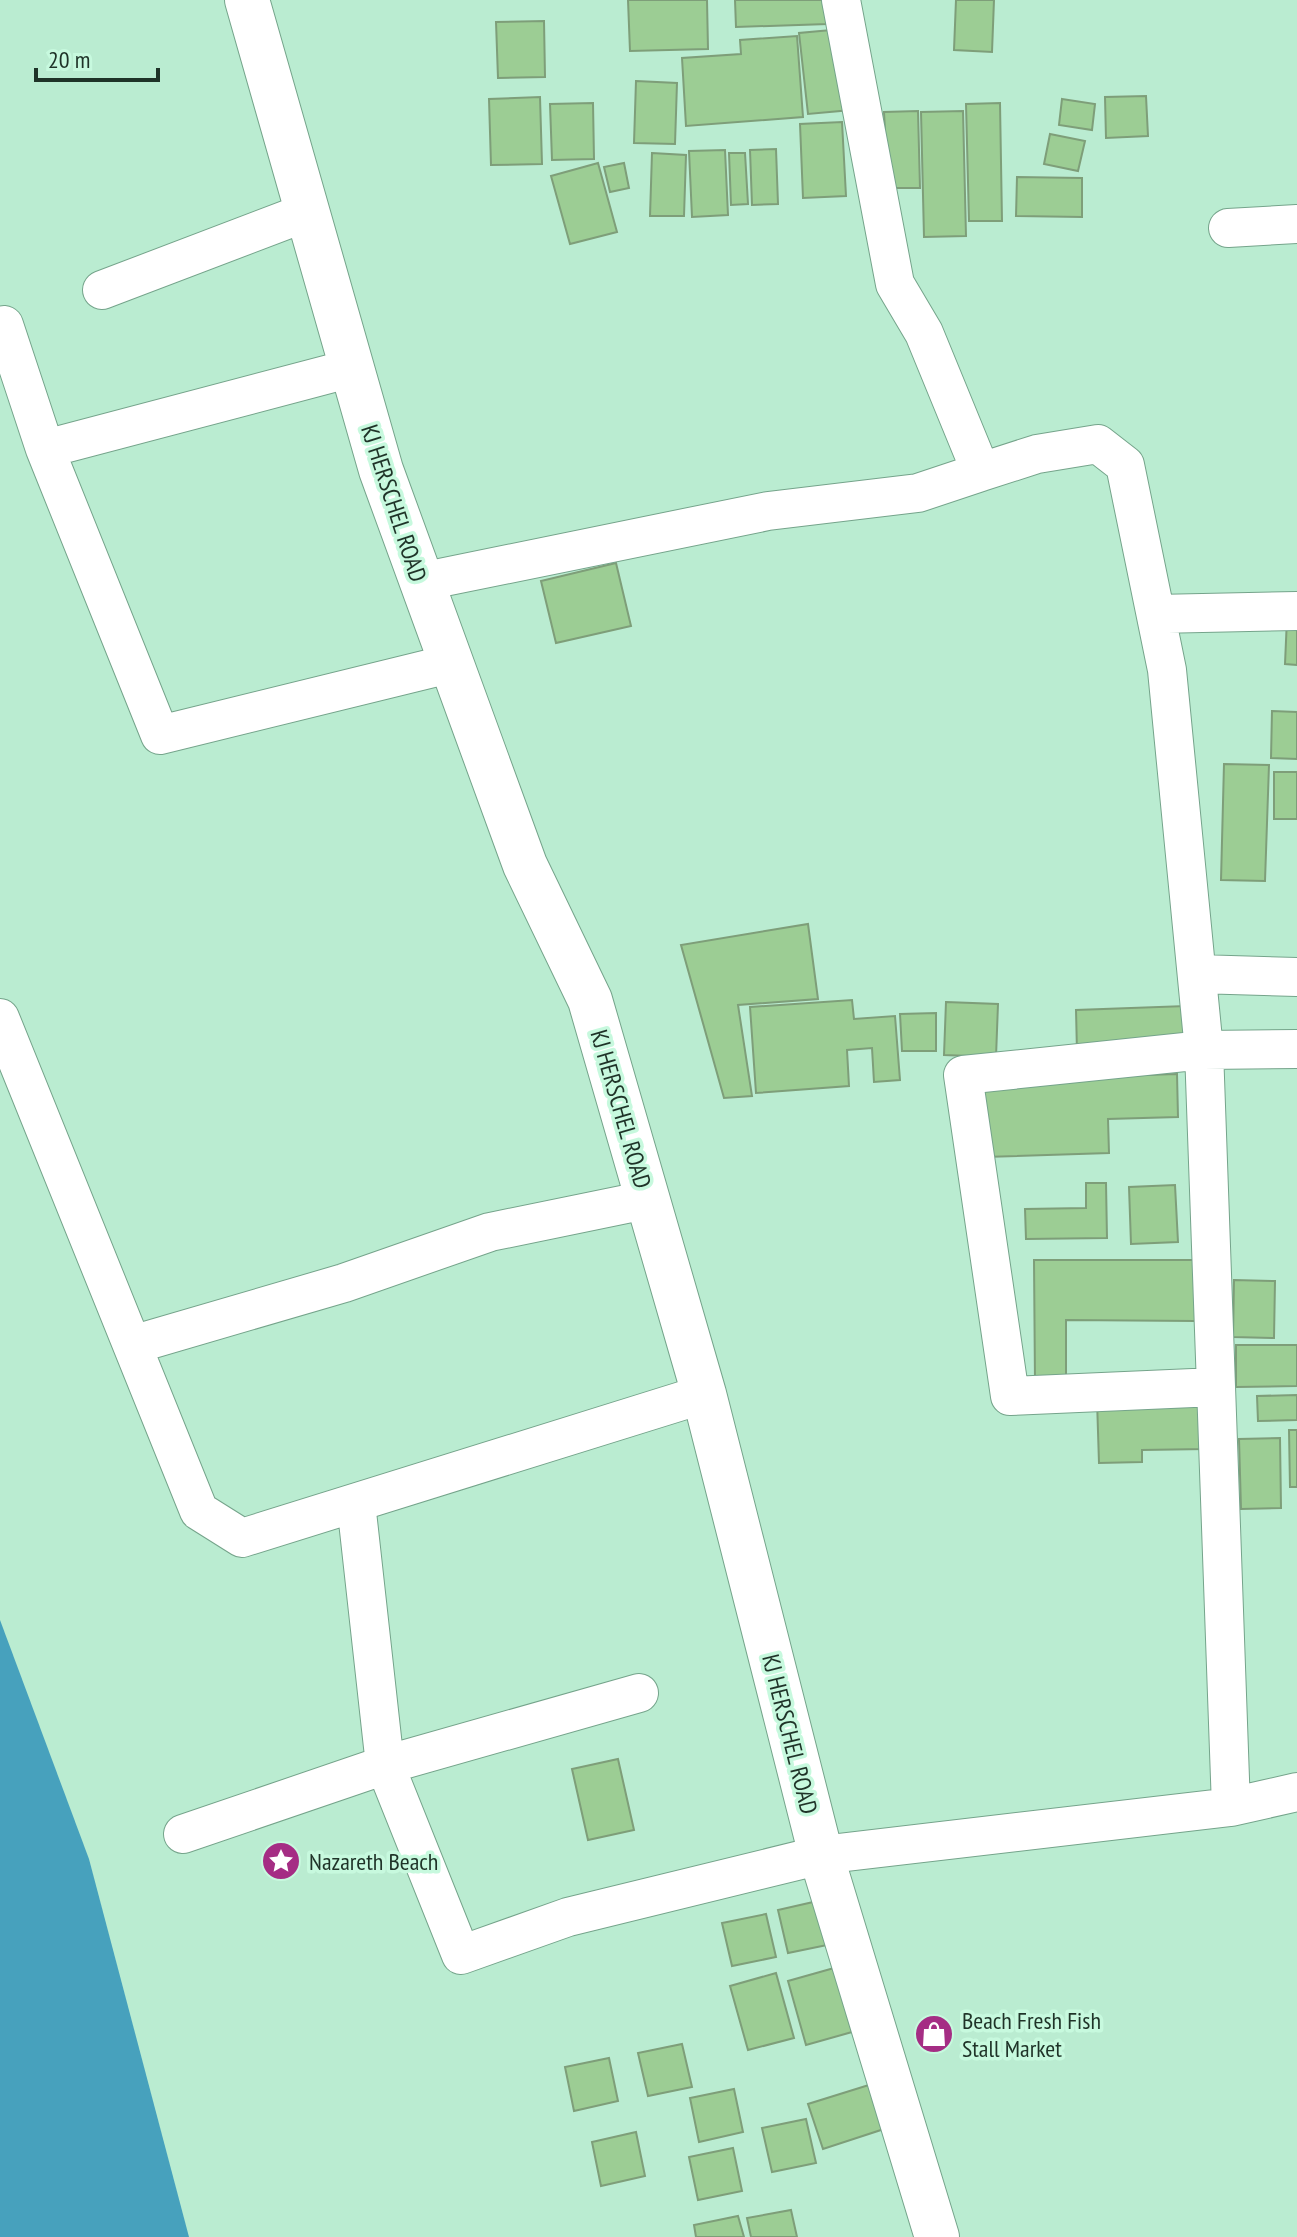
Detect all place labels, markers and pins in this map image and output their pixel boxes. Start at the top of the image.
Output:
place icon: Nazareth Beach [260,1840,302,1882]
place label: Nazareth Beach [309,1846,438,1877]
place label: Beach Fresh Fish Stall Market [962,2005,1101,2064]
shop icon: Beach Fresh Fish Stall Market [913,2013,955,2055]

